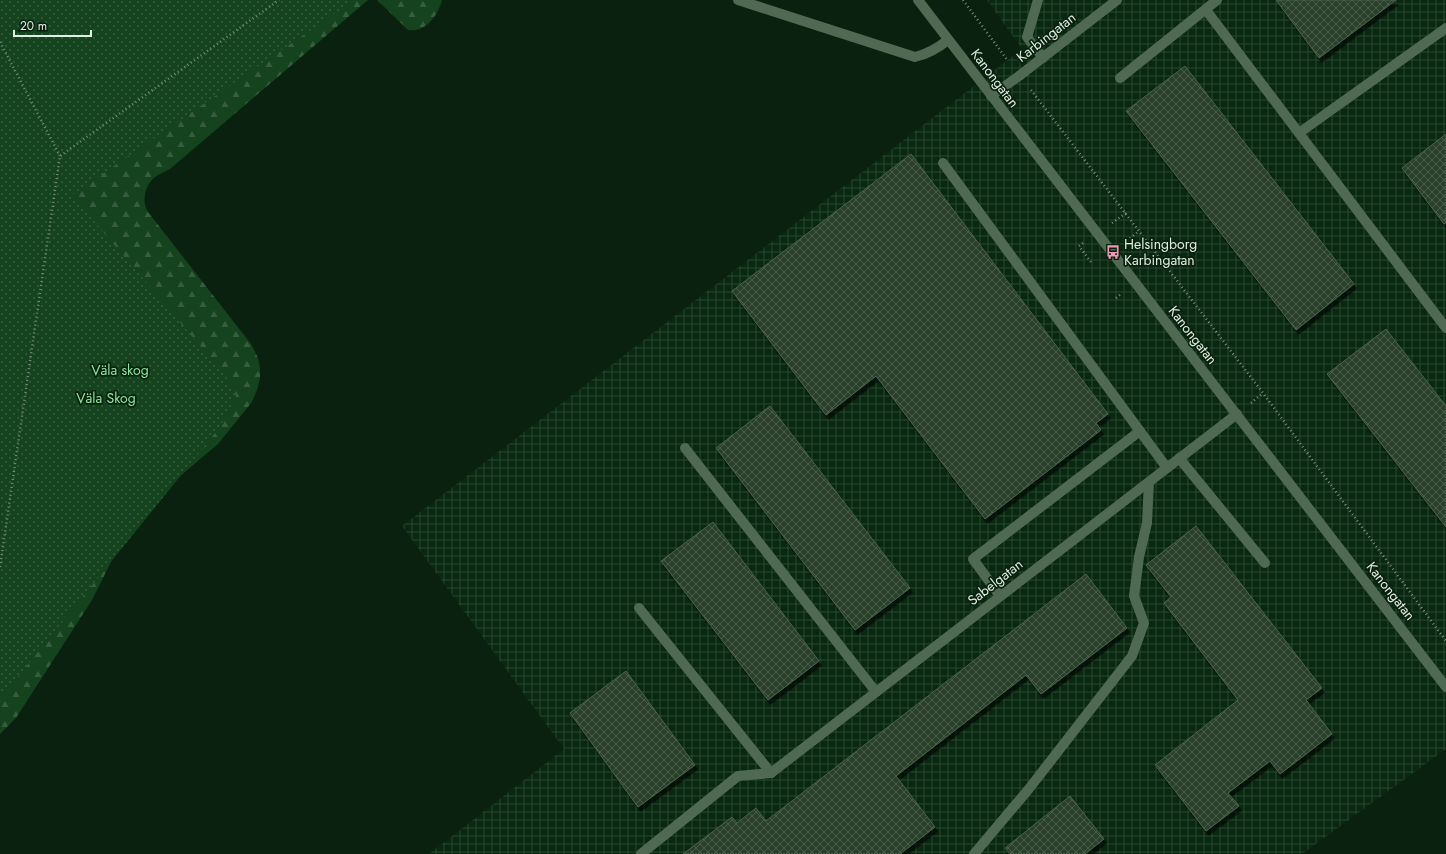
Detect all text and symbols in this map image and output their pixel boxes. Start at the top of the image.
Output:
street label: Karbingatan [1012,7,1080,67]
scale bar [14,12,91,38]
text: 20 m [20,17,47,35]
street label: Kanongatan [966,44,1024,112]
place label: Helsingborg Karbingatan [1124,234,1197,270]
bus stop icon: Helsingborg Karbingatan [1105,244,1121,260]
street label: Kanongatan [1164,302,1222,368]
park label: Väla skog [91,360,149,380]
park label: Väla Skog [76,388,136,408]
street label: Sabelgatan [963,554,1027,610]
street label: Kanongatan [1362,558,1420,624]

